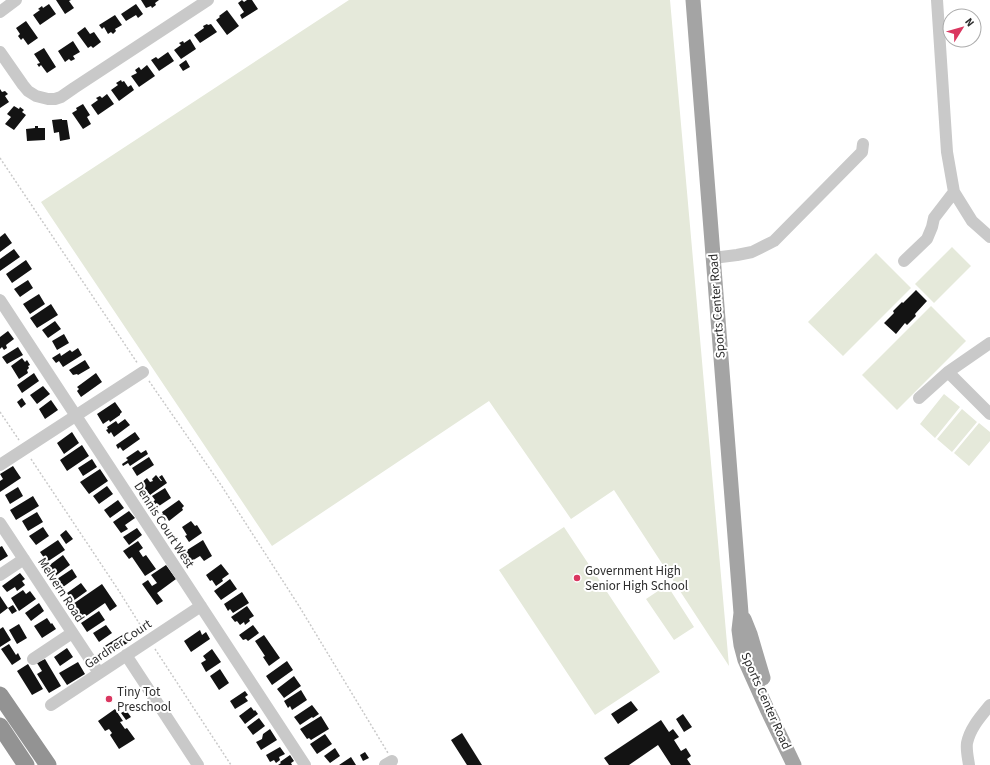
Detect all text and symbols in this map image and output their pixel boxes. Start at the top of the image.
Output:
north arrow [942,8,982,48]
text: N [961,15,978,30]
street label: Sports Center Road [704,253,730,359]
street label: Dennis Court West [129,478,199,572]
street label: Melvern Road [33,554,89,626]
place label: Government High Senior High School [585,562,688,595]
marker: Government High Senior High School [572,573,582,583]
street label: Gardner Court [81,615,156,673]
street label: Sports Center Road [736,650,796,752]
place label: Tiny Tot Preschool [117,683,171,716]
marker: Tiny Tot Preschool [104,694,114,704]

